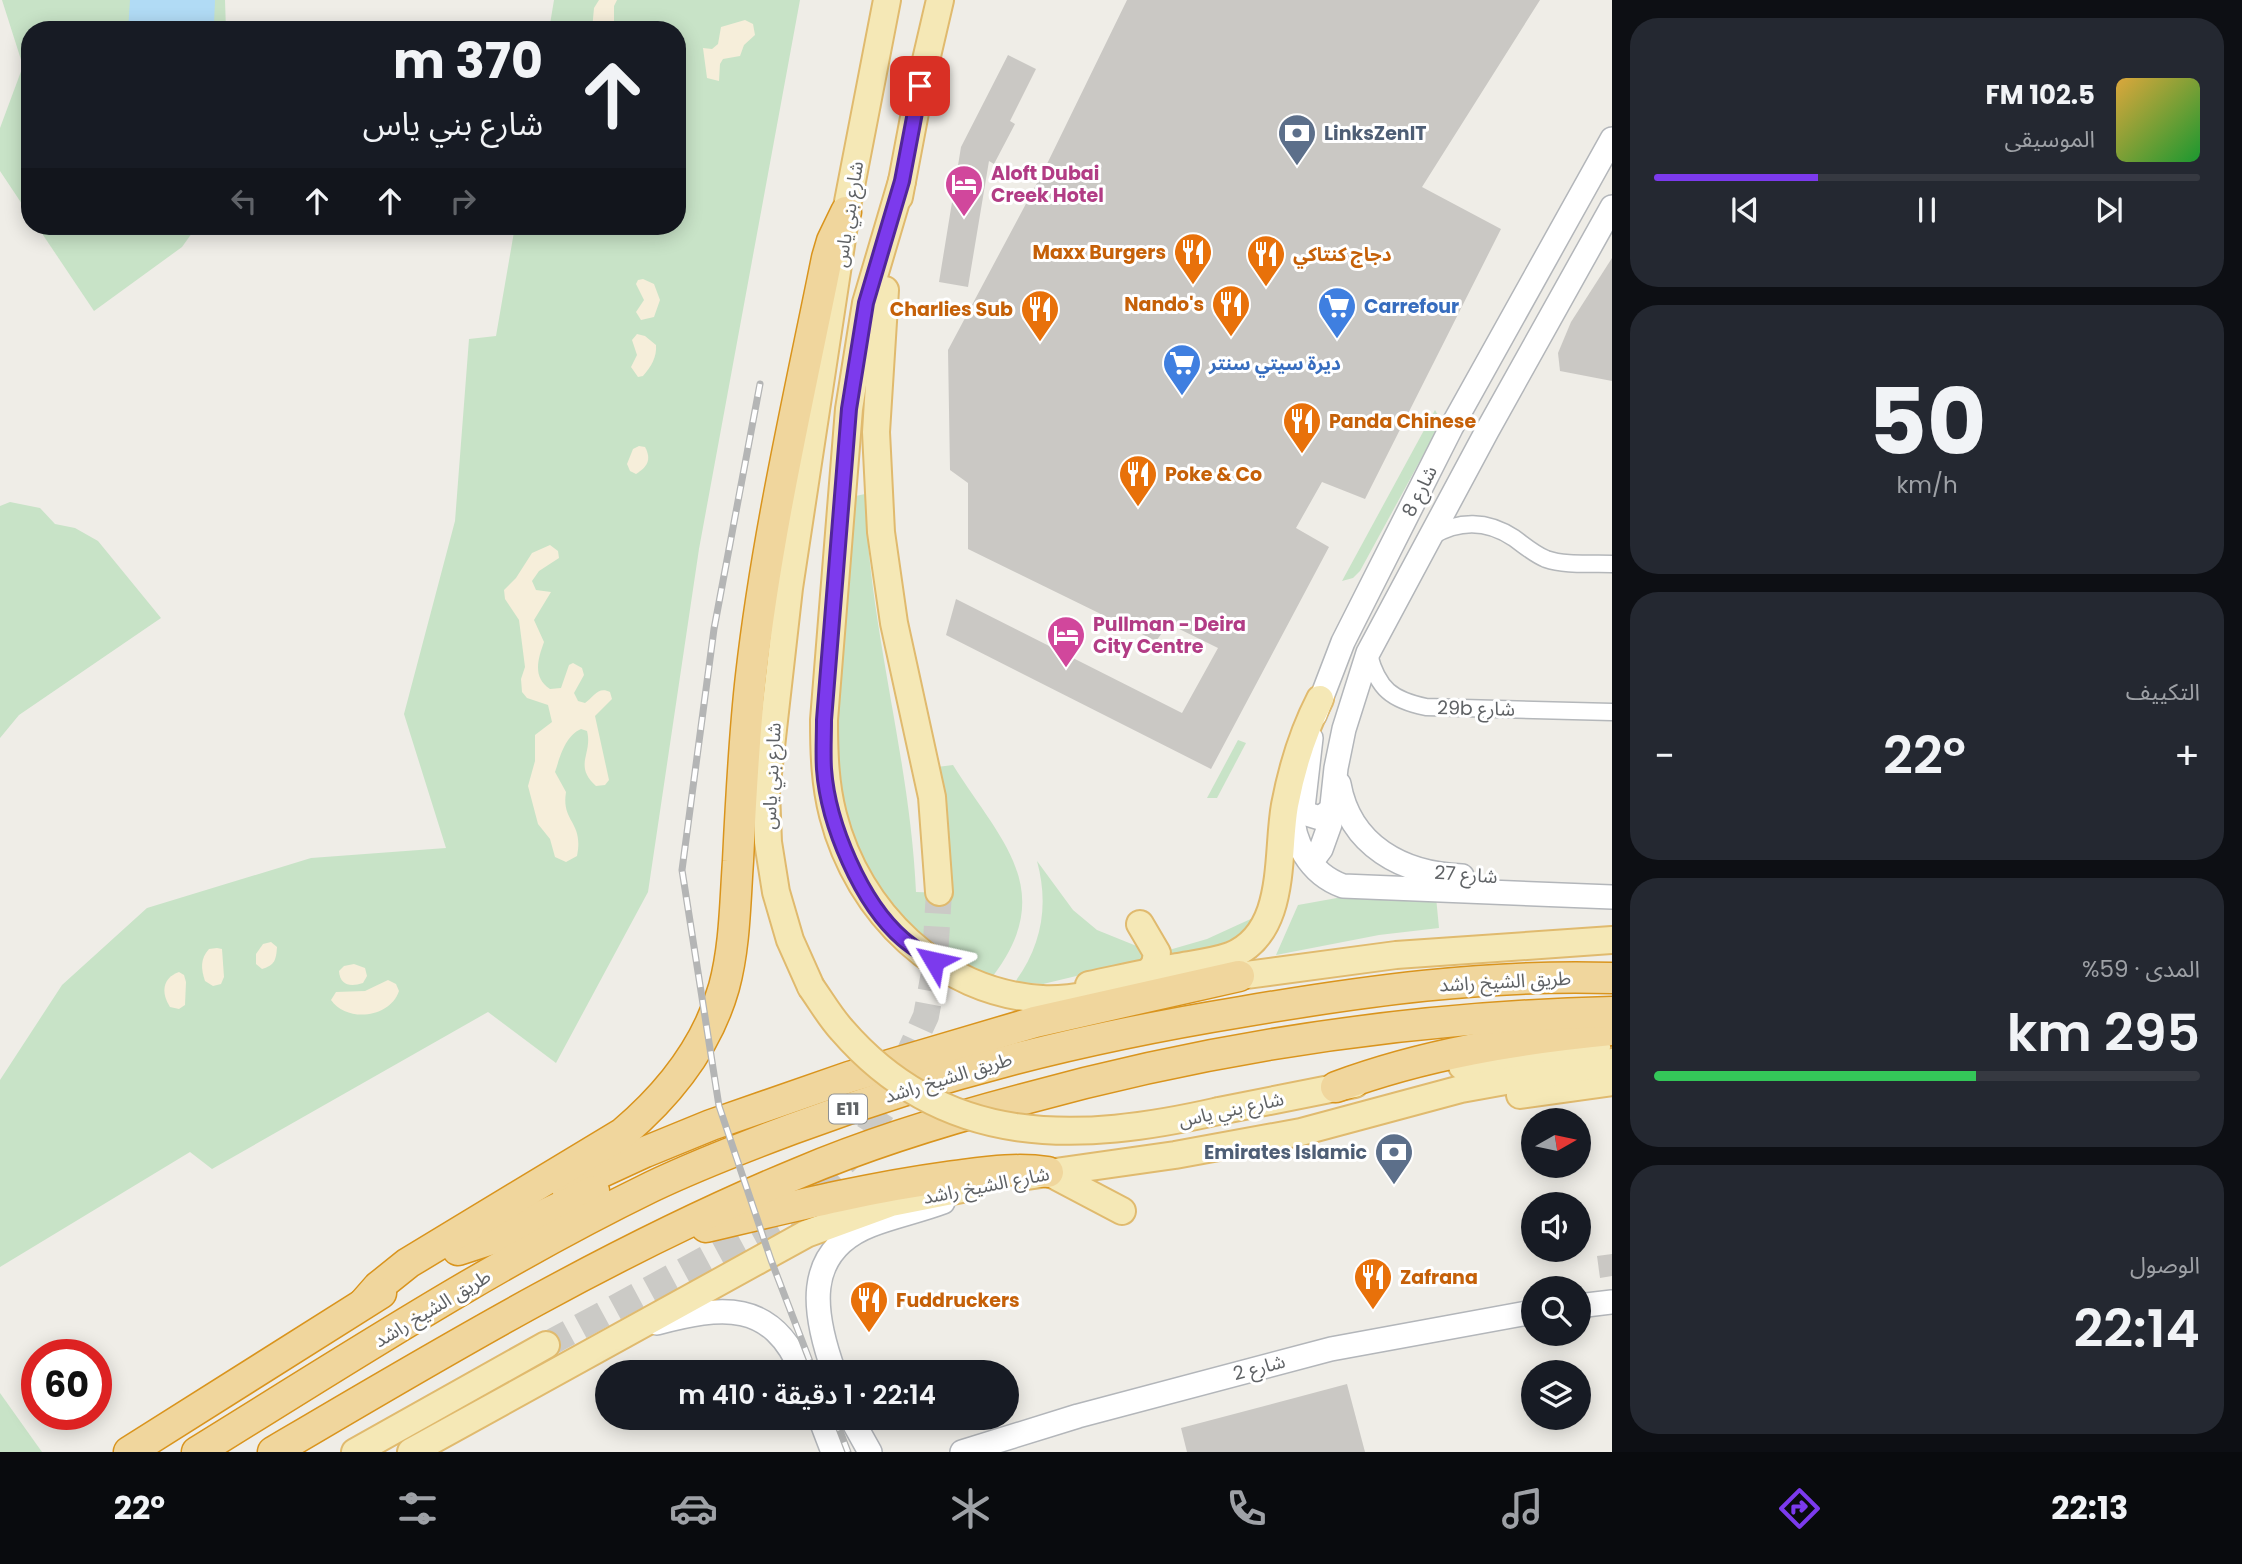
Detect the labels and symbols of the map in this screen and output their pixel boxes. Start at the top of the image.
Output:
pin [890,56,950,116]
bank icon: LinksZenIT [1276,112,1318,167]
place label: LinksZenIT [1324,120,1427,147]
street label: شارع بني ياس [827,159,872,269]
place label: Aloft Dubai Creek Hotel [991,160,1104,209]
hotel icon: Aloft Dubai Creek Hotel [943,163,985,218]
restaurant icon: Maxx Burgers [1172,231,1214,286]
restaurant icon: دجاج كنتاكي [1245,233,1287,288]
place label: Maxx Burgers [1032,239,1166,266]
place label: دجاج كنتاكي [1293,241,1392,269]
restaurant icon: Nando's [1210,283,1252,338]
supermarket icon: Carrefour [1316,285,1358,340]
restaurant icon: Charlies Sub [1019,288,1061,343]
place label: Nando's [1124,291,1204,318]
place label: Carrefour [1364,293,1459,320]
place label: Charlies Sub [890,296,1013,323]
supermarket icon: ديرة سيتي سنتر [1161,342,1203,397]
place label: ديرة سيتي سنتر [1208,350,1341,378]
restaurant icon: Panda Chinese [1281,400,1323,455]
place label: Panda Chinese [1329,408,1476,435]
restaurant icon: Poke & Co [1117,453,1159,508]
place label: Poke & Co [1165,461,1262,488]
street label: شارع 8 [1395,461,1444,521]
place label: Pullman - Deira City Centre [1093,611,1246,660]
hotel icon: Pullman - Deira City Centre [1045,614,1087,669]
street label: 29b شارع [1437,694,1515,723]
street label: شارع بني ياس [755,722,789,830]
street label: شارع 27 [1433,859,1499,890]
position arrow [897,924,971,998]
street label: طريق الشيخ راشد [1438,965,1572,999]
street label: طريق الشيخ راشد [881,1045,1016,1111]
street label: شارع بني ياس [1176,1085,1287,1135]
road number: E11 [829,1094,867,1124]
north arrow [1521,1108,1591,1178]
bank icon: Emirates Islamic [1373,1131,1415,1186]
place label: Emirates Islamic [1204,1139,1367,1166]
street label: شارع الشيخ راشد [921,1160,1052,1212]
restaurant icon: Zafrana [1352,1256,1394,1311]
street label: طريق الشيخ راشد [369,1263,496,1355]
place label: Zafrana [1400,1264,1478,1291]
restaurant icon: Fuddruckers [848,1279,890,1334]
place label: Fuddruckers [896,1287,1020,1314]
speed limit sign: 60 [21,1339,112,1430]
street label: شارع 2 [1230,1348,1288,1387]

